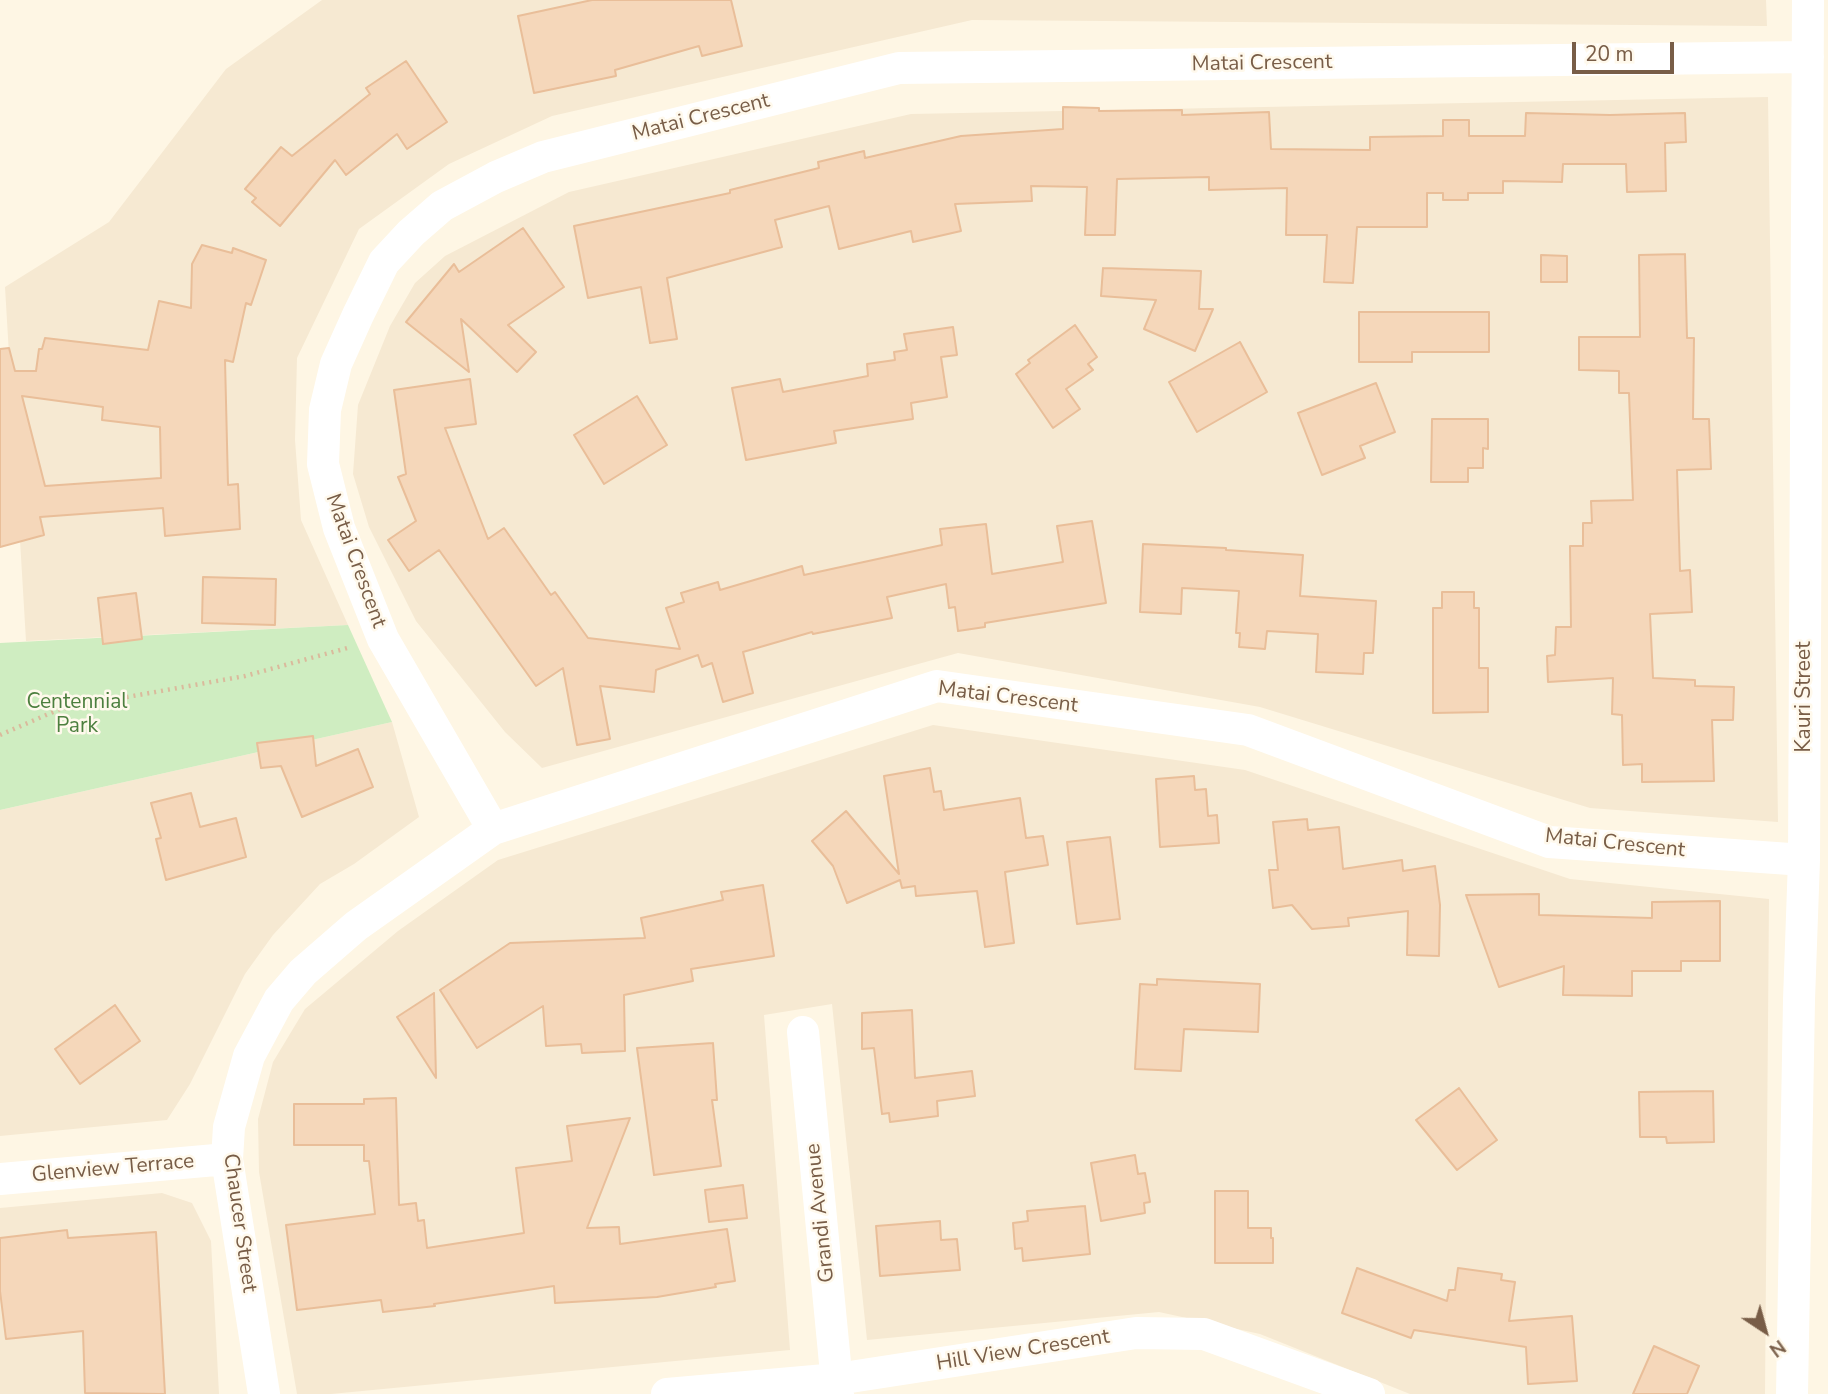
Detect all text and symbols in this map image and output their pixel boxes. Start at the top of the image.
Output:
scale bar [1576,28,1678,72]
text: 20 m [1585,40,1634,68]
street label: Matai Crescent [1191,50,1333,78]
street label: Matai Crescent [630,89,772,147]
street label: Matai Crescent [319,491,391,631]
street label: Kauri Street [1792,641,1818,753]
street label: Matai Crescent [937,677,1079,719]
park label: Centennial Park [27,690,127,740]
street label: Matai Crescent [1544,824,1686,864]
street label: Grandi Avenue [801,1142,841,1284]
street label: Glenview Terrace [31,1149,195,1189]
street label: Chaucer Street [217,1152,261,1294]
north arrow [1730,1296,1800,1366]
street label: Hill View Crescent [935,1325,1111,1377]
text: N [1764,1333,1791,1363]

